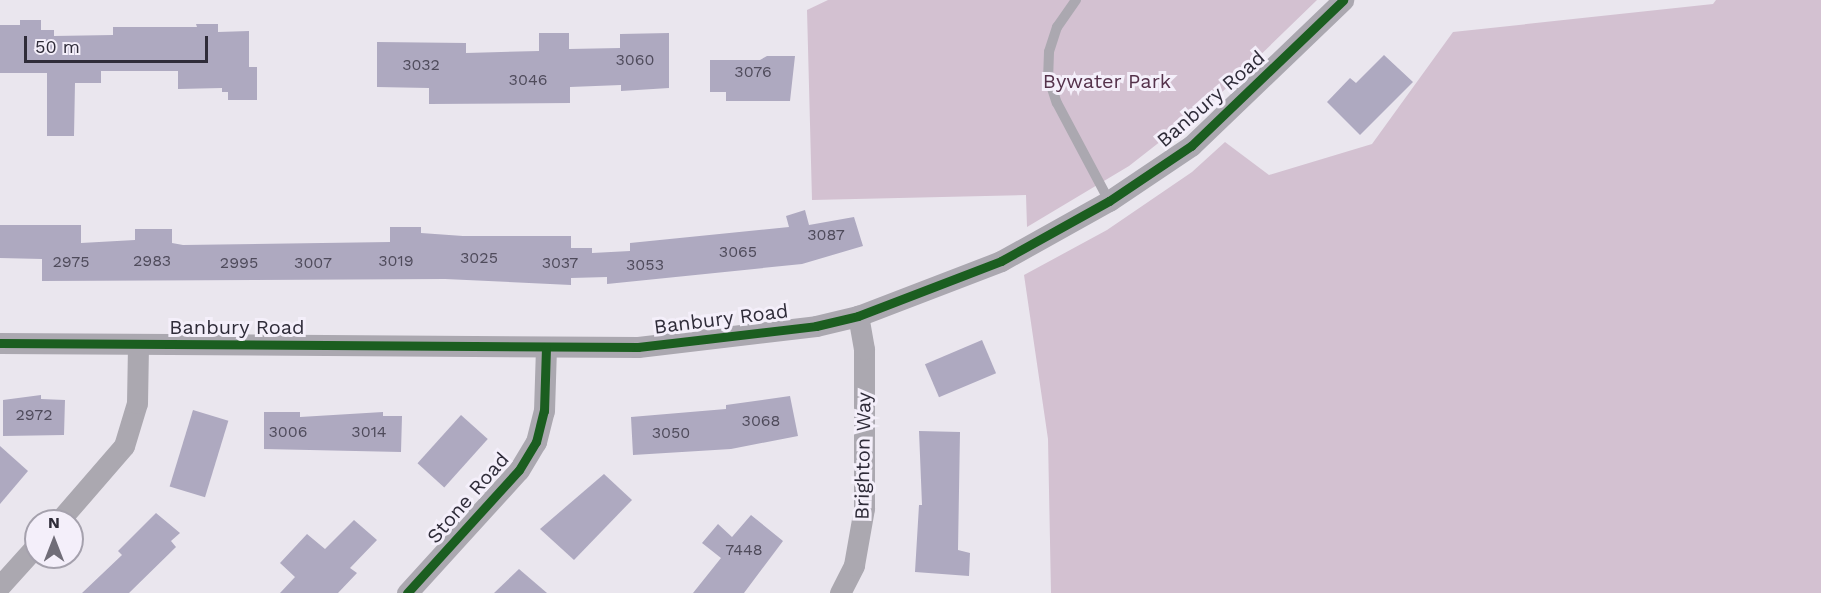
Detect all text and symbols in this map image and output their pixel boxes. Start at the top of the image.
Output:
scale bar [27,24,212,62]
text: 50 m [35,36,80,57]
street label: Banbury Road [1152,45,1270,153]
house number: 3060 [616,50,654,70]
house number: 3032 [402,55,440,75]
house number: 3076 [734,62,772,82]
park label: Bywater Park [1043,69,1171,93]
house number: 3046 [509,70,547,90]
house number: 3087 [807,225,845,245]
house number: 3065 [719,242,757,262]
house number: 3025 [460,248,498,268]
house number: 2983 [133,251,171,271]
house number: 3019 [378,251,414,271]
house number: 2975 [52,252,90,272]
house number: 2995 [220,253,258,273]
house number: 3007 [294,253,332,273]
house number: 3037 [542,253,578,273]
house number: 3053 [626,255,664,275]
street label: Banbury Road [652,299,790,339]
street label: Banbury Road [169,315,305,339]
street label: Brighton Way [850,392,876,520]
house number: 2972 [15,405,53,425]
house number: 3068 [742,411,780,431]
house number: 3006 [269,422,307,442]
house number: 3014 [351,422,387,442]
house number: 3050 [652,423,690,443]
street label: Stone Road [422,448,514,548]
north arrow [24,509,84,569]
text: N [48,513,60,532]
house number: 7448 [725,540,763,560]

